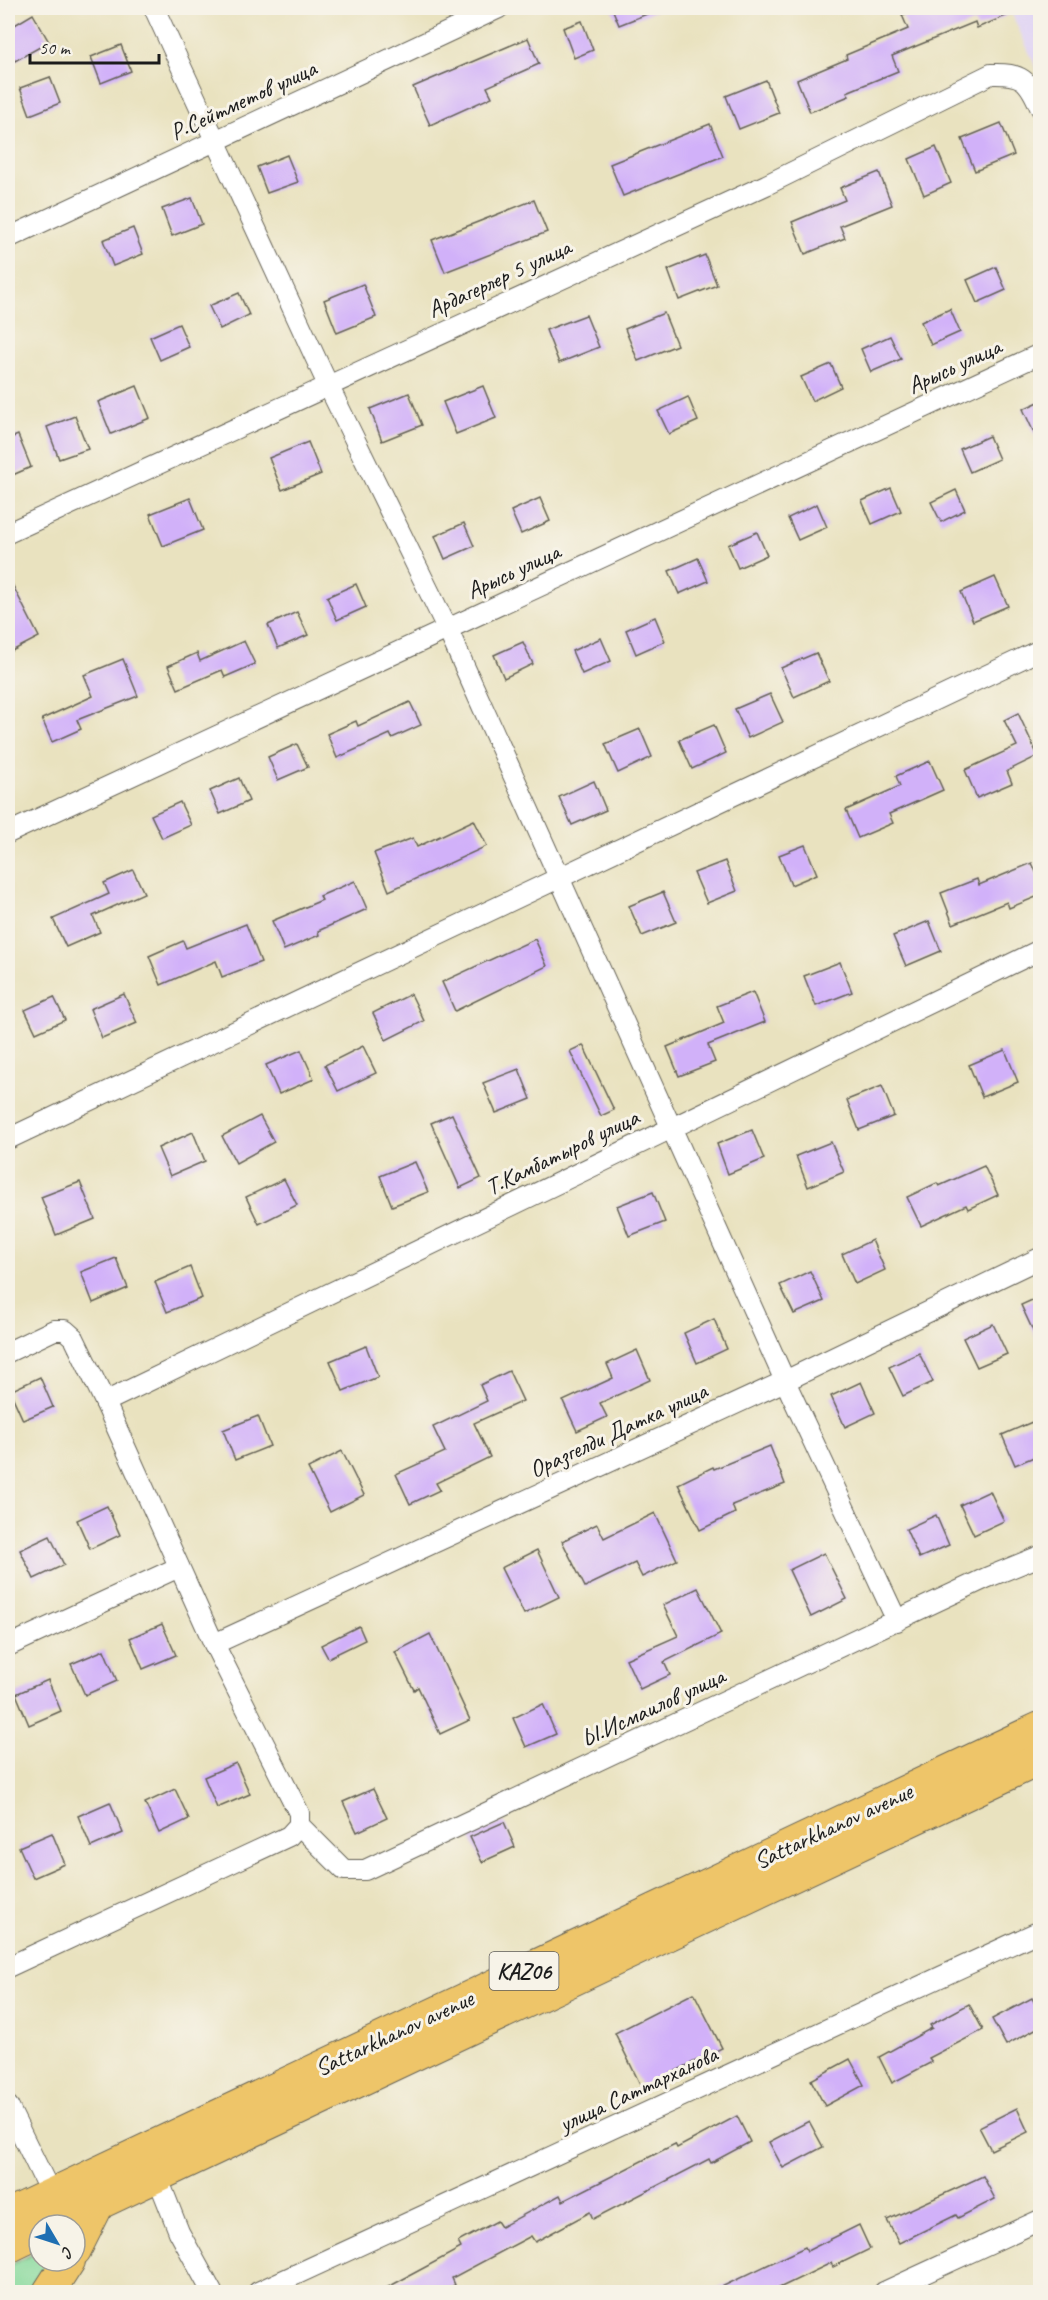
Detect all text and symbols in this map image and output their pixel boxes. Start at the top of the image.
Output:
scale bar [30,27,159,65]
text: 50 m [39,37,72,59]
street label: Р.Сейтметов улица [165,52,322,147]
street label: Ардагерлер 5 улица [423,231,577,324]
street label: Арысь улица [902,330,1007,401]
street label: Арысь улица [461,535,566,606]
street label: Т.Камбатыров улица [480,1101,645,1202]
street label: Оразгелди Датка улица [524,1375,713,1484]
street label: Ы.Исмаилов улица [577,1660,731,1753]
street label: Sattarkhanov avenue [749,1775,919,1876]
road number: KАZ06 [490,1952,558,1990]
street label: Sattarkhanov avenue [310,1982,480,2083]
street label: улица Саттарханова [552,2039,723,2140]
north arrow [27,2213,87,2273]
text: С [56,2242,78,2263]

